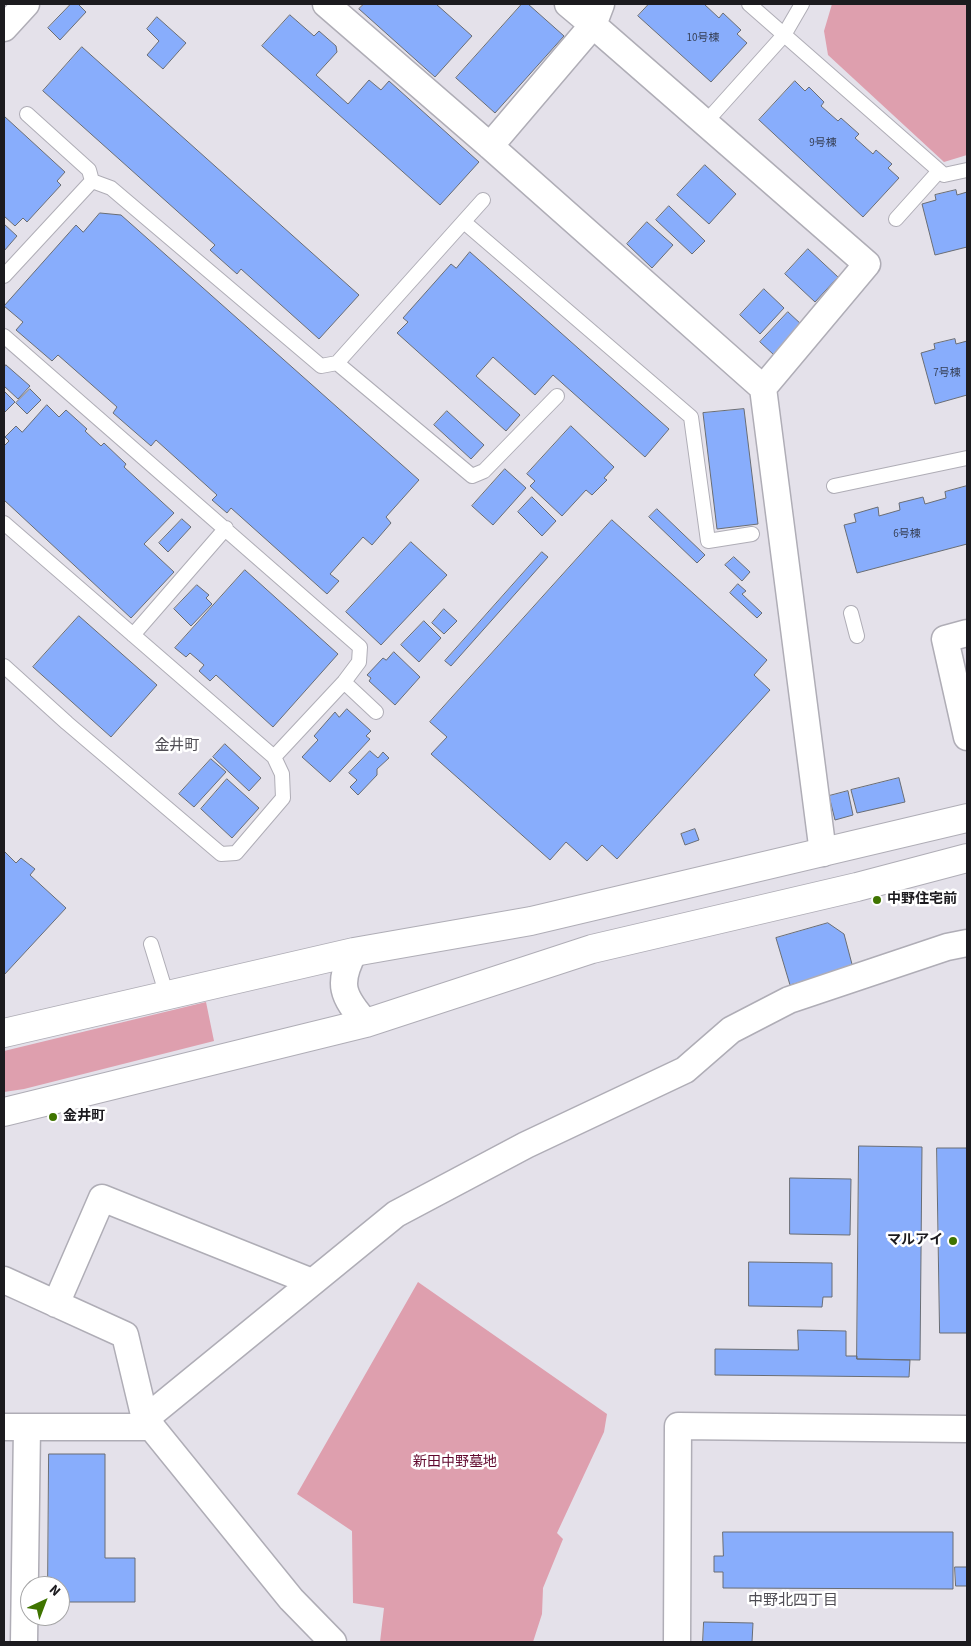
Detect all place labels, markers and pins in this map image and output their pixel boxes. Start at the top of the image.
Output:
place label: 中野住宅前 [887,892,957,908]
marker: 中野住宅前 [871,894,883,906]
place label: 金井町 [63,1109,105,1125]
marker: 金井町 [47,1111,59,1123]
place label: マルアイ [887,1233,943,1249]
marker: マルアイ [947,1235,959,1247]

